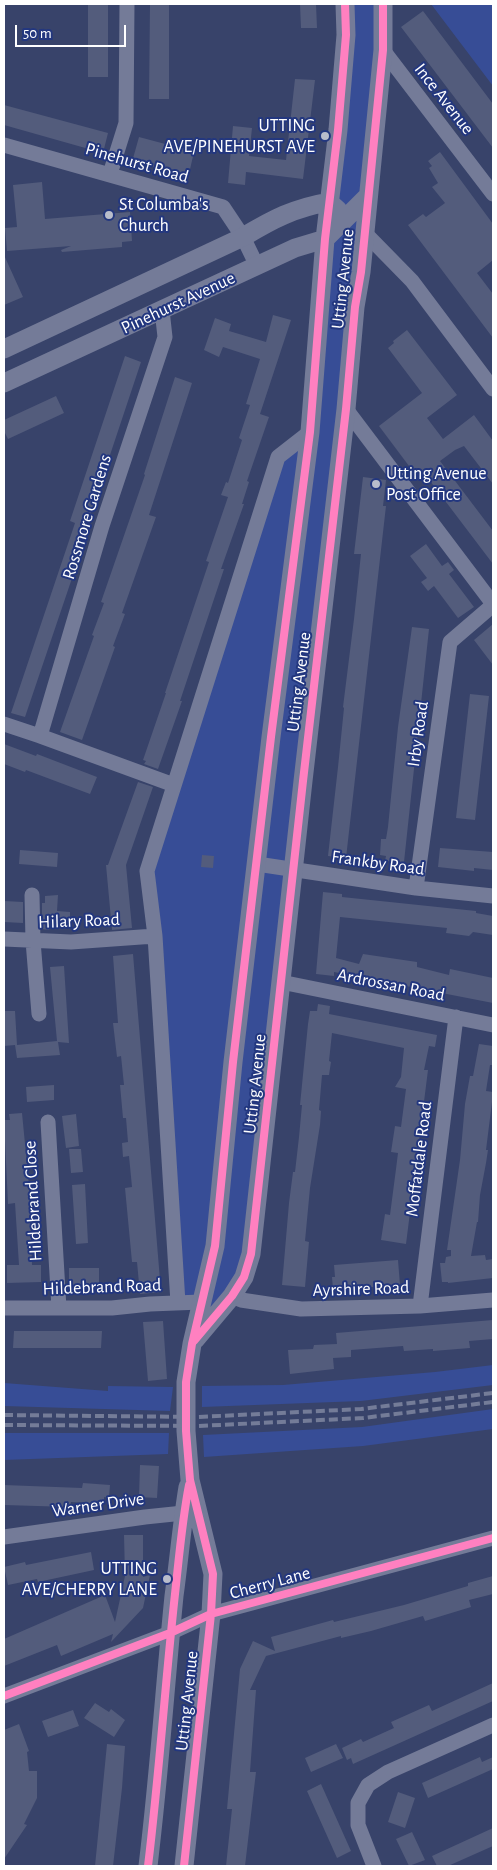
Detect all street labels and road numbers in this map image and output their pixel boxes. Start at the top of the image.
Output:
street label: Ince Avenue [409,59,479,139]
street label: Pinehurst Road [83,138,191,188]
street label: Utting Avenue [327,228,359,330]
street label: Pinehurst Avenue [118,267,238,339]
street label: Rossmore Gardens [58,452,116,582]
street label: Utting Avenue [282,631,316,733]
street label: Irby Road [403,700,433,768]
street label: Frankby Road [330,846,426,880]
street label: Hilary Road [38,909,120,933]
street label: Ardrossan Road [335,964,447,1006]
street label: Utting Avenue [239,1033,271,1135]
street label: Moffatdale Road [401,1100,437,1218]
street label: Hildebrand Close [19,1140,47,1262]
street label: Hildebrand Road [42,1274,162,1300]
street label: Ayrshire Road [312,1277,410,1301]
street label: Warner Drive [51,1488,145,1522]
street label: Cherry Lane [227,1562,313,1604]
street label: Utting Avenue [171,1650,203,1752]

